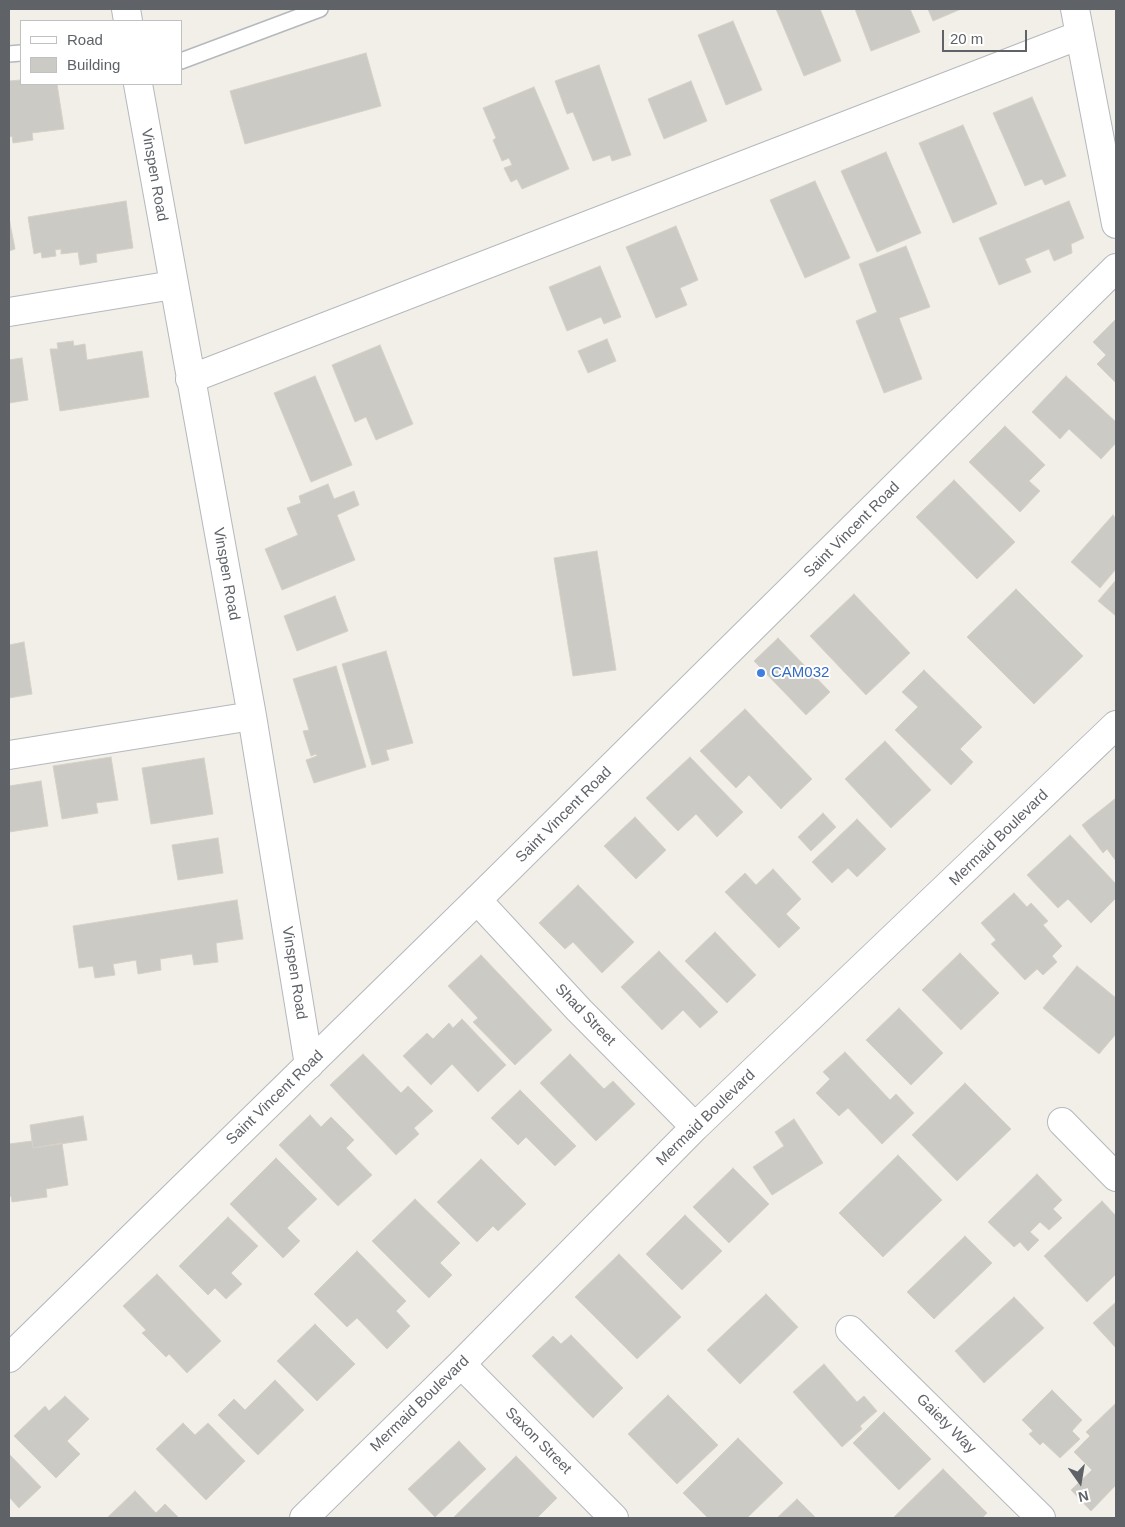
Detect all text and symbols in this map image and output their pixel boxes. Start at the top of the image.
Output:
legend [20,20,182,85]
scale bar [945,20,1030,52]
text: 20 m [950,30,983,47]
text: Road [67,31,103,48]
text: Building [67,56,120,73]
street label: Vinspen Road [137,127,171,223]
street label: Saint Vincent Road [800,478,904,582]
street label: Vinspen Road [209,526,243,622]
place label: CAM032 [771,664,829,682]
marker: CAM032 [755,667,767,679]
street label: Saint Vincent Road [512,763,616,867]
street label: Mermaid Boulevard [946,786,1052,890]
street label: Vinspen Road [278,925,310,1021]
street label: Shad Street [551,980,619,1050]
street label: Saint Vincent Road [223,1047,327,1149]
street label: Mermaid Boulevard [653,1066,759,1170]
street label: Mermaid Boulevard [367,1352,473,1456]
street label: Gaiety Way [912,1390,980,1458]
street label: Saxon Street [501,1404,575,1478]
north arrow [1055,1457,1105,1507]
text: N [1077,1488,1090,1506]

